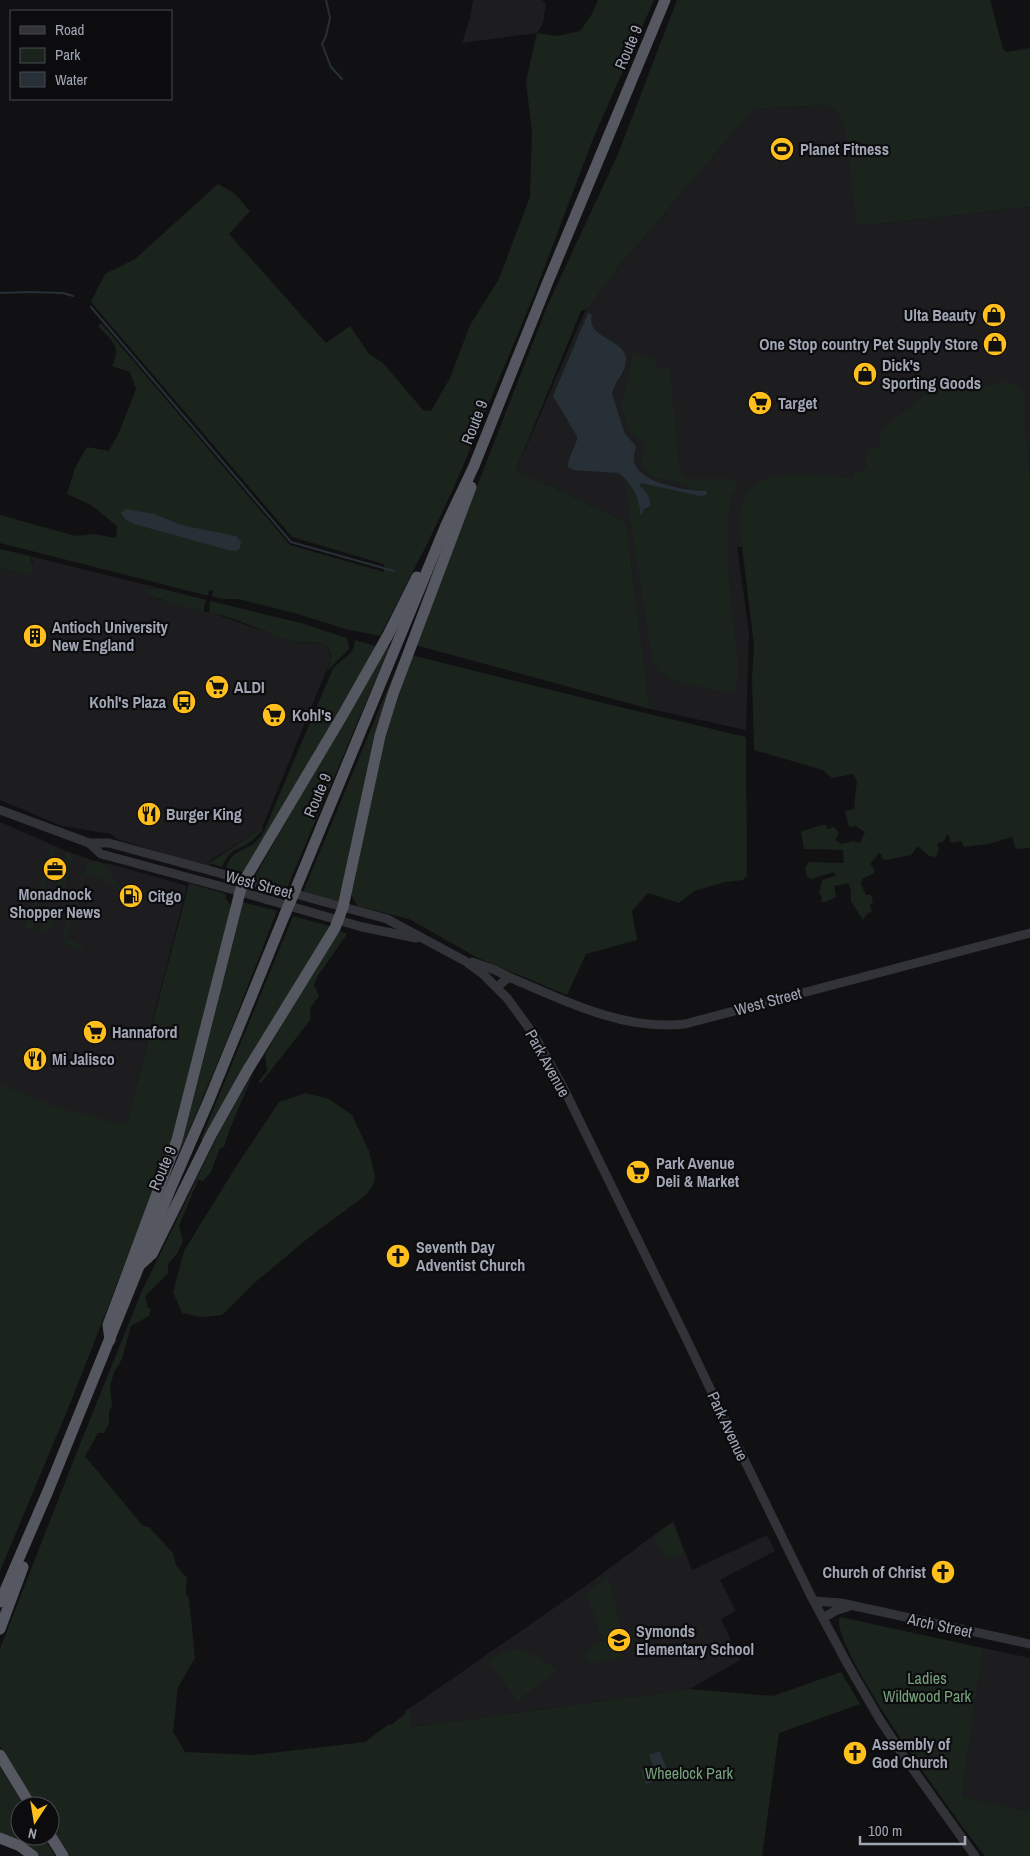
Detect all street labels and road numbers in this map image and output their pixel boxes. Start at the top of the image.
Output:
street label: Route 9 [609,22,647,72]
street label: Route 9 [455,397,493,447]
street label: Route 9 [298,770,336,820]
street label: West Street [223,865,295,904]
street label: West Street [732,981,804,1020]
street label: Park Avenue [520,1025,576,1101]
street label: Route 9 [143,1143,181,1193]
street label: Park Avenue [702,1388,754,1464]
street label: Arch Street [905,1607,975,1643]

